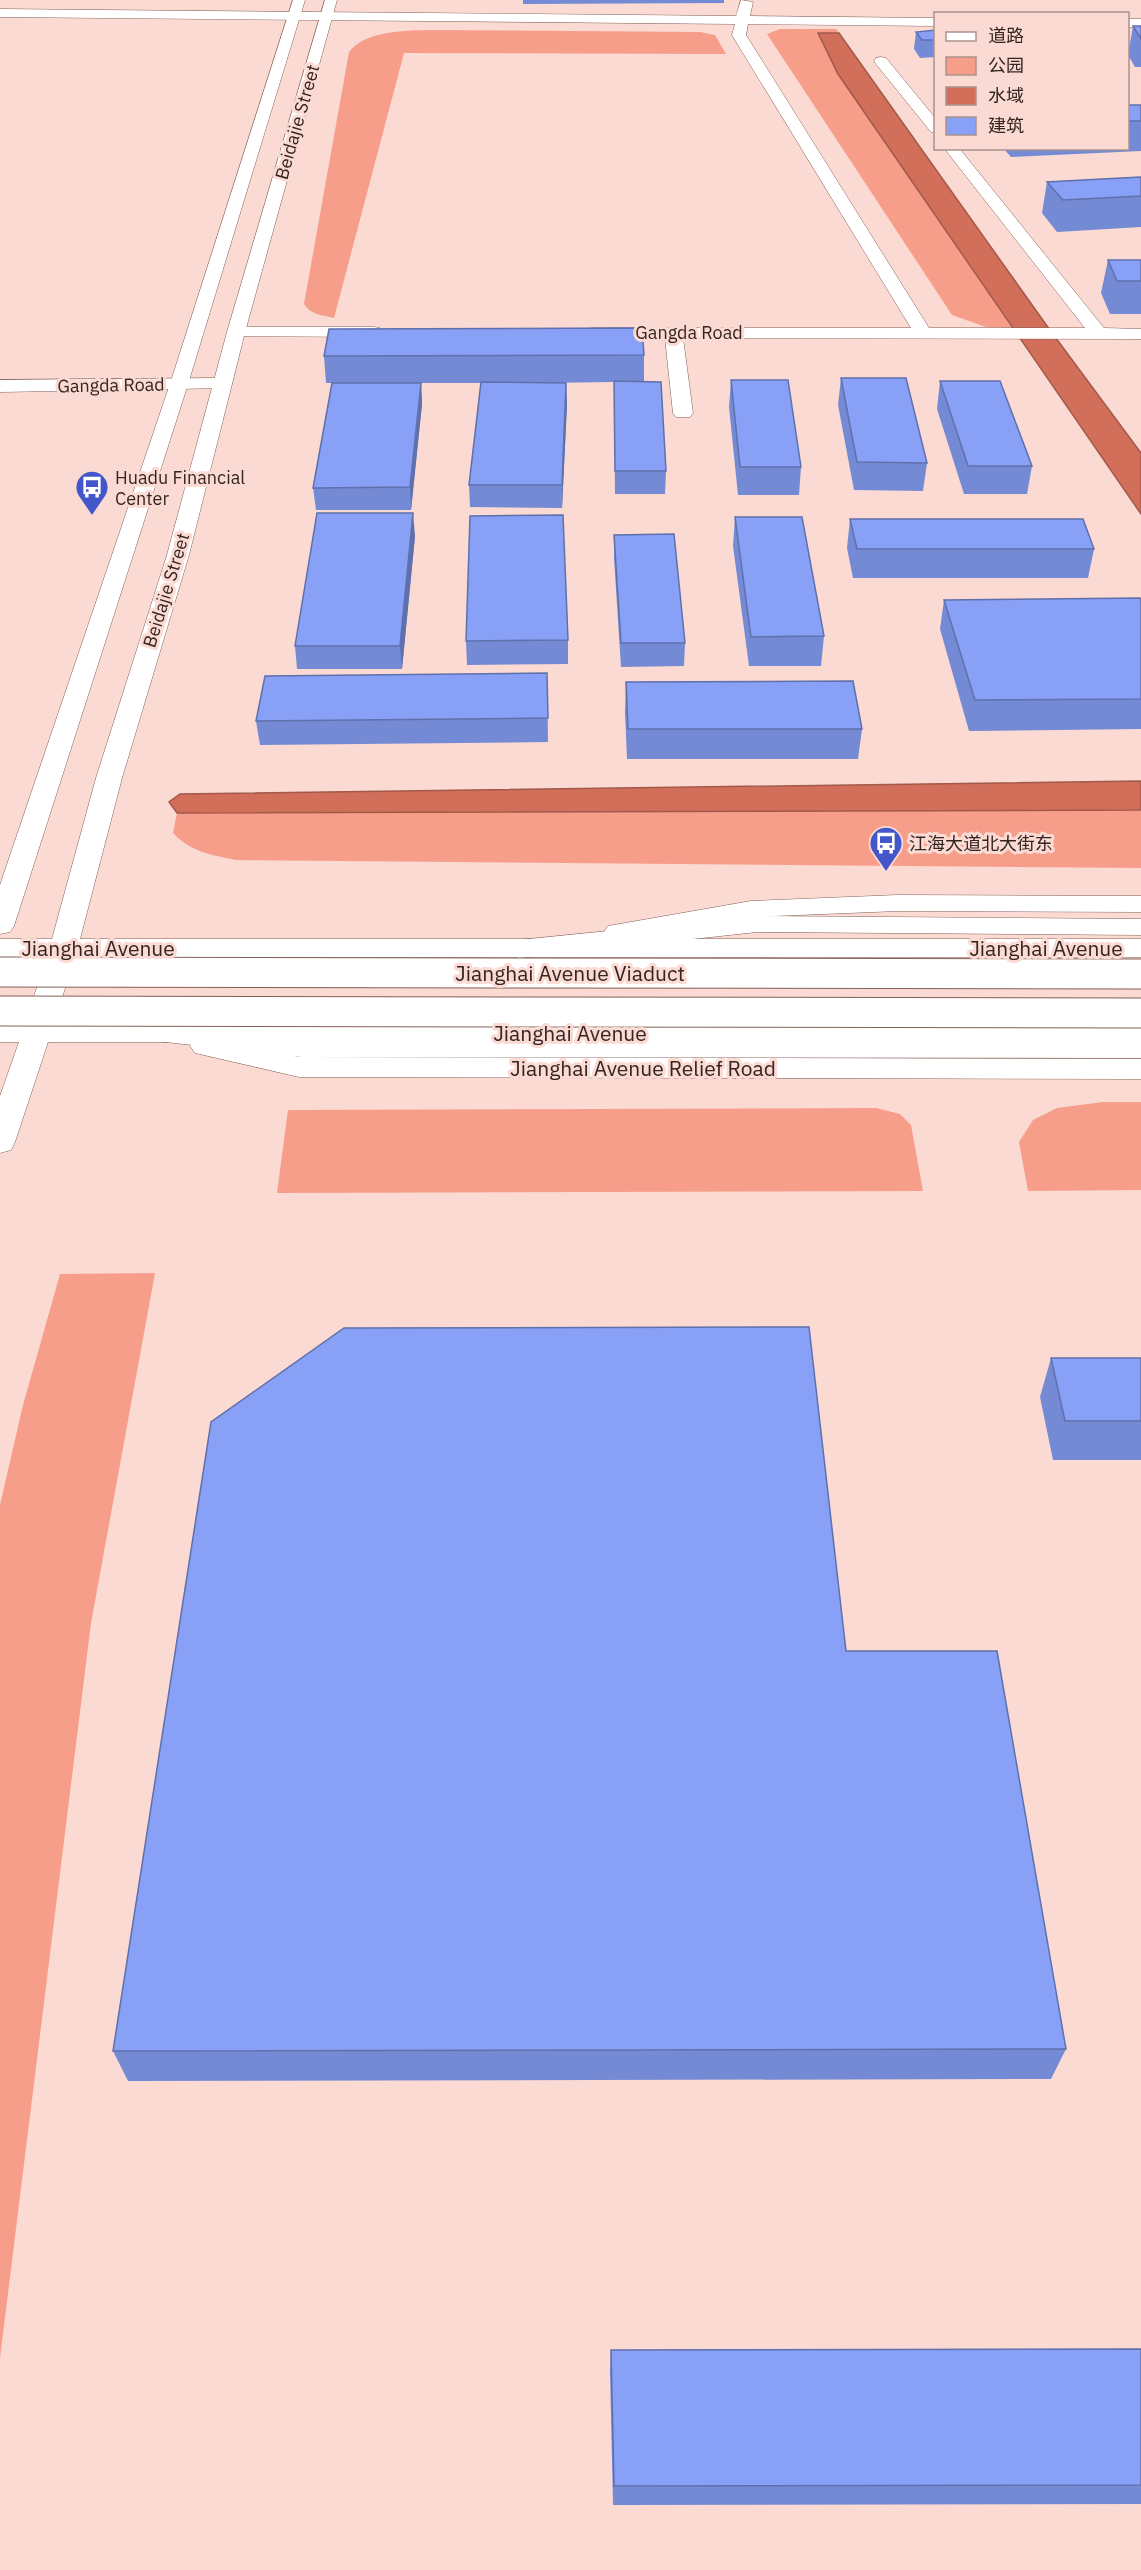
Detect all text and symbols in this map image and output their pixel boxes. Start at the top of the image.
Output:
legend [934,12,1129,150]
text: 道路 [988,24,1024,47]
text: 公园 [988,54,1024,77]
street label: Beidajie Street [270,62,324,182]
text: 水域 [988,84,1024,107]
text: 建筑 [988,114,1024,137]
street label: Gangda Road [635,321,743,344]
street label: Gangda Road [57,373,165,397]
place label: Huadu Financial Center [115,466,245,510]
bus stop icon: Huadu Financial Center [74,469,110,516]
street label: Beidajie Street [138,530,194,650]
bus stop icon: 江海大道北大街东 [868,825,904,872]
place label: 江海大道北大街东 [909,832,1053,855]
street label: Jianghai Avenue [21,934,175,962]
street label: Jianghai Avenue [969,934,1123,962]
street label: Jianghai Avenue Viaduct [455,959,685,987]
street label: Jianghai Avenue [493,1019,647,1047]
street label: Jianghai Avenue Relief Road [510,1054,776,1082]

